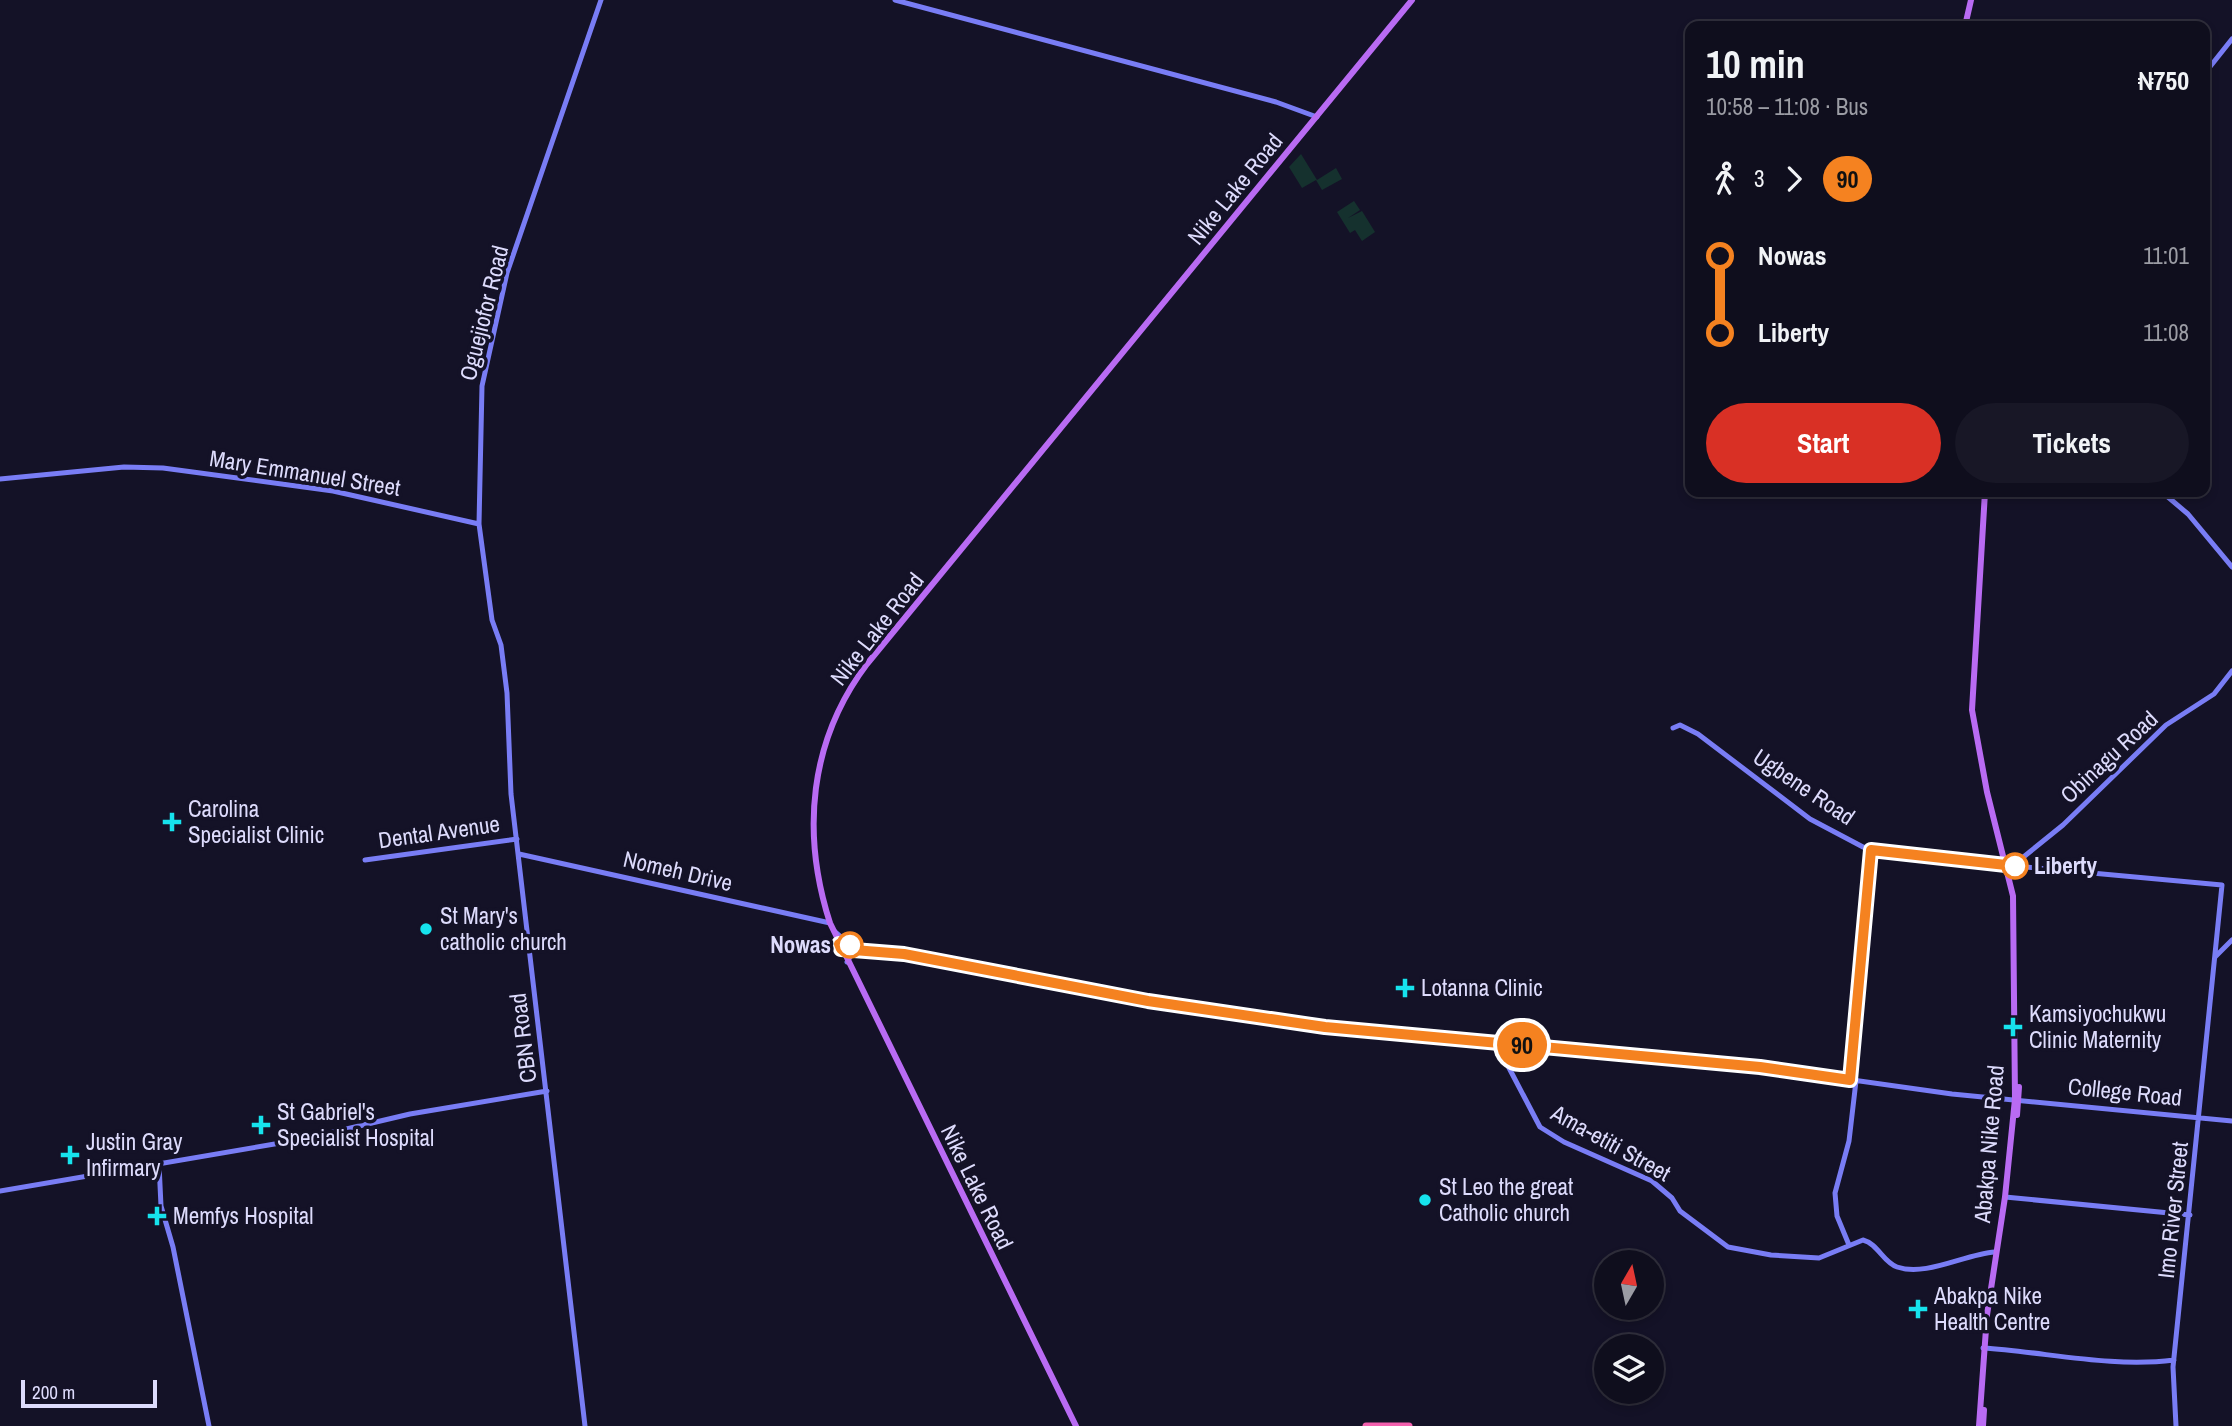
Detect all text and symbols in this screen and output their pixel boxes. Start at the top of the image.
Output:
text: 10 min [1706,39,1805,90]
text: ₦750 [2138,63,2189,98]
text: 10:58 – 11:08 · Bus [1706,91,1868,122]
street label: Nike Lake Road [1180,126,1289,251]
icon: walk [1706,160,1744,198]
icon: forward [1775,160,1813,198]
text: 3 [1754,163,1765,194]
text: 90 [1837,163,1858,195]
text: Nowas [1758,238,1827,273]
text: 11:01 [2143,240,2189,271]
street label: Oguejiofor Road [452,242,515,384]
text: Liberty [1758,315,1829,350]
text: 11:08 [2143,317,2189,348]
button: Start [1706,403,1941,483]
button: Tickets [1955,403,2189,483]
street label: Mary Emmanuel Street [207,442,403,503]
street label: Nike Lake Road [823,566,930,692]
street label: Obinagu Road [2053,703,2164,810]
street label: Ugbene Road [1747,741,1861,832]
place label: Carolina Specialist Clinic [188,793,324,850]
street label: Dental Avenue [376,808,502,855]
marker: Carolina Specialist Clinic [162,812,182,832]
street label: Nomeh Drive [621,843,736,898]
place label: Liberty [2034,850,2097,881]
marker: Liberty [2002,853,2028,879]
place label: St Mary's catholic church [440,900,567,957]
marker: St Mary's catholic church [418,921,434,937]
place label: Nowas [770,929,831,960]
marker: Nowas [837,932,863,958]
place label: Lotanna Clinic [1421,972,1543,1003]
marker: Lotanna Clinic [1395,978,1415,998]
street label: CBN Road [502,991,543,1085]
place label: Kamsiyochukwu Clinic Maternity [2029,998,2166,1055]
marker: Kamsiyochukwu Clinic Maternity [2003,1017,2023,1037]
line badge: 90 [1490,1022,1554,1068]
text: 90 [1511,1029,1533,1061]
street label: Abakpa Nike Road [1966,1064,2011,1225]
street label: College Road [2067,1070,2183,1113]
place label: St Gabriel's Specialist Hospital [277,1096,434,1153]
street label: Ama-etiti Street [1545,1097,1677,1188]
marker: St Gabriel's Specialist Hospital [251,1115,271,1135]
street label: Nike Lake Road [934,1119,1021,1254]
place label: Justin Gray Infirmary [86,1126,183,1183]
street label: Imo River Street [2150,1140,2195,1280]
marker: Justin Gray Infirmary [60,1145,80,1165]
place label: St Leo the great Catholic church [1439,1171,1573,1228]
marker: St Leo the great Catholic church [1417,1192,1433,1208]
place label: Memfys Hospital [173,1200,313,1231]
marker: Memfys Hospital [147,1206,167,1226]
north arrow [1594,1250,1664,1320]
map controls [1594,1250,1664,1404]
place label: Abakpa Nike Health Centre [1933,1280,2050,1337]
marker: Abakpa Nike Health Centre [1908,1299,1928,1319]
button: layers [1594,1334,1664,1404]
scale bar [21,1377,158,1409]
text: 200 m [32,1379,75,1405]

